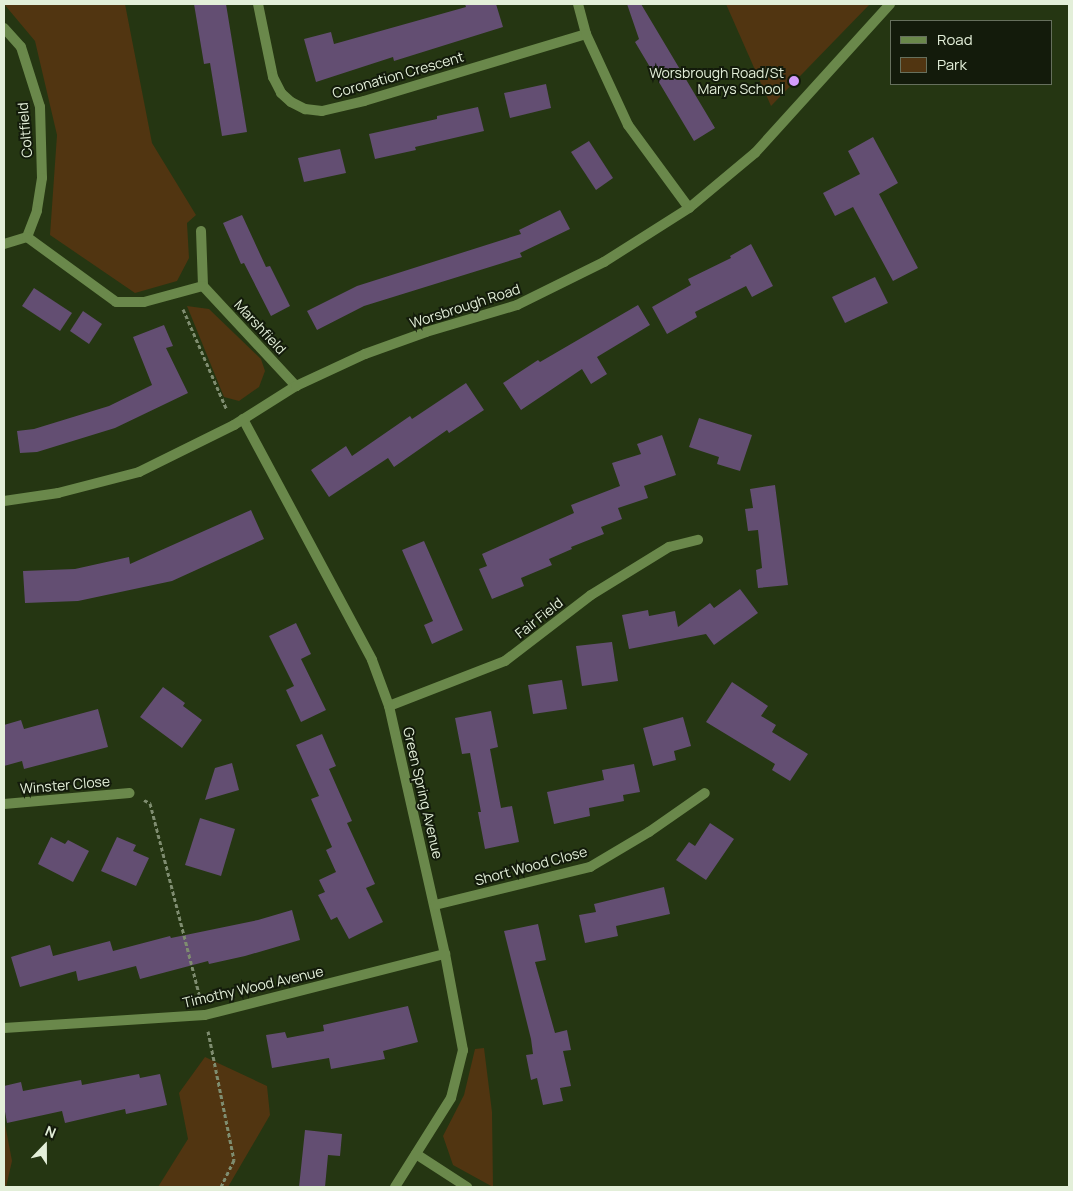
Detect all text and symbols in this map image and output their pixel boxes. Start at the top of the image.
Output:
legend [890,20,1053,85]
text: Road [937,29,973,50]
street label: Coronation Crescent [330,48,466,102]
text: Park [937,54,967,75]
place label: Worsbrough Road/St Marys School [649,65,784,98]
marker: Worsbrough Road/St Marys School [788,75,800,87]
street label: Coltfield [14,102,36,158]
street label: Worsbrough Road [408,280,522,332]
street label: Marshfield [231,296,289,358]
street label: Fair Field [512,594,566,642]
street label: Green Spring Avenue [400,726,446,860]
street label: Winster Close [19,773,111,797]
street label: Short Wood Close [473,843,589,889]
street label: Timothy Wood Avenue [181,963,325,1011]
north arrow [20,1121,70,1171]
text: N [43,1121,59,1142]

